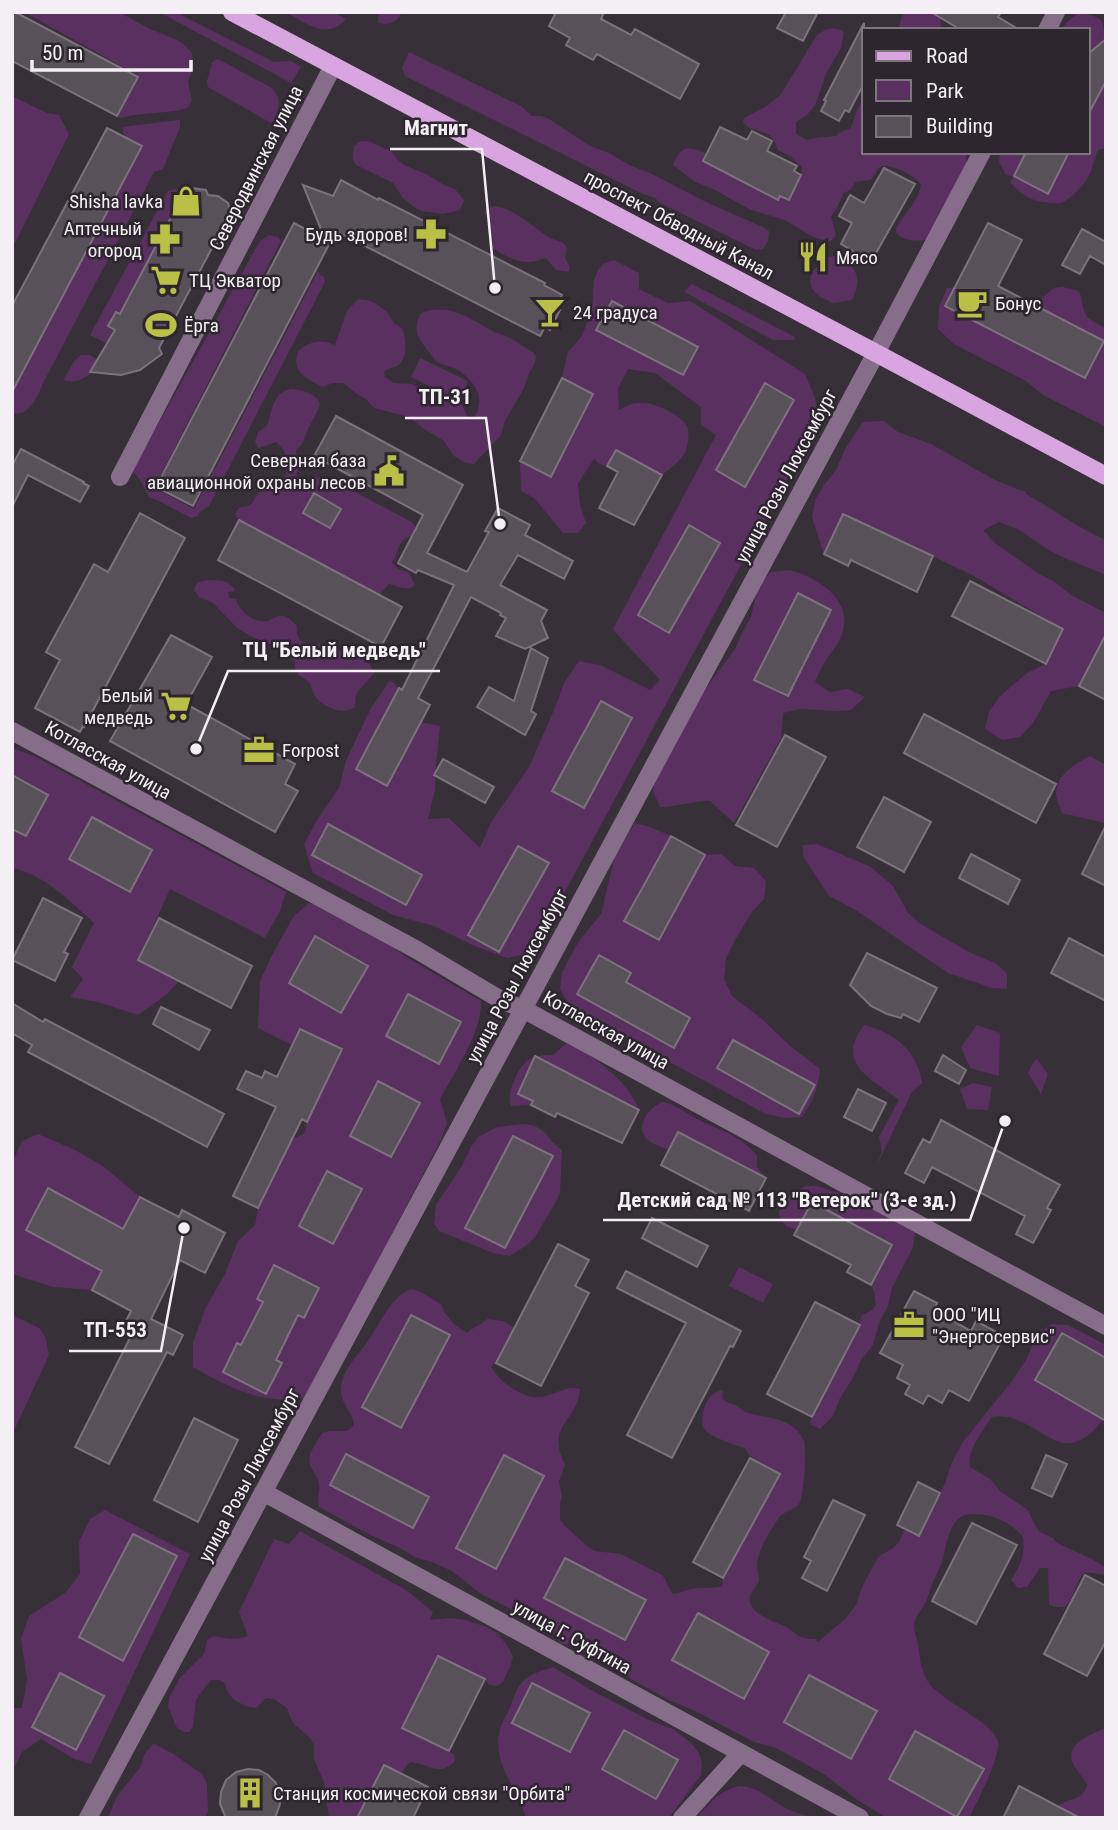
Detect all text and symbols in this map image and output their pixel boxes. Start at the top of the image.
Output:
scale bar [32,28,191,72]
legend [862,28,1090,154]
text: 50 m [42,41,83,65]
text: Road [926,44,968,68]
text: Park [926,79,964,103]
street label: Северодвинская улица [204,82,308,254]
callout: Магнит [390,107,482,149]
text: Building [926,114,993,138]
text: Магнит [404,116,469,140]
street label: проспект Обводный Канал [580,165,778,285]
shop icon: Shisha lavka [169,184,203,218]
place label: Shisha lavka [69,190,163,213]
place label: Аптечный огород [64,217,142,262]
pharmacy icon: Будь здоров! [414,217,448,251]
pharmacy icon: Аптечный огород [148,222,182,256]
place label: Будь здоров! [305,223,408,246]
restaurant icon: Мясо [796,240,830,274]
place label: Мясо [836,246,878,269]
supermarket icon: ТЦ Экватор [149,263,183,297]
place label: ТЦ Экватор [189,269,281,292]
cafe icon: Бонус [955,286,989,320]
place label: Бонус [995,292,1041,315]
bar icon: 24 градуса [533,295,567,329]
place label: 24 градуса [573,301,658,324]
sports icon: Ёрга [144,308,178,342]
place label: Ёрга [184,314,219,337]
callout: ТП-31 [405,376,486,418]
text: ТП-31 [418,385,472,409]
street label: улица Розы Люксембург [730,385,842,567]
place label: Северная база авиационной охраны лесов [147,449,366,494]
public building icon: Северная база авиационной охраны лесов [372,454,406,488]
callout: ТЦ "Белый медведь" [228,629,440,671]
text: ТЦ "Белый медведь" [242,638,426,662]
place label: Белый медведь [84,684,153,729]
supermarket icon: Белый медведь [159,689,193,723]
street label: Котласская улица [41,716,175,804]
office icon: Forpost [242,733,276,767]
place label: Forpost [282,739,339,762]
street label: улица Розы Люксембург [461,885,573,1067]
street label: Котласская улица [539,986,673,1074]
callout: Детский сад № 113 "Ветерок" (3-е зд.) [603,1178,970,1220]
text: Детский сад № 113 "Ветерок" (3-е зд.) [617,1188,957,1212]
place label: ООО "ИЦ "Энергосервис" [932,1303,1055,1348]
office icon: ООО "ИЦ "Энергосервис" [892,1308,926,1342]
callout: ТП-553 [69,1309,161,1351]
text: ТП-553 [83,1318,147,1342]
street label: улица Розы Люксембург [193,1384,305,1566]
street label: улица Г. Суфтина [509,1595,635,1679]
building icon: Станция космической связи "Орбита" [233,1776,267,1810]
place label: Станция космической связи "Орбита" [273,1782,570,1805]

